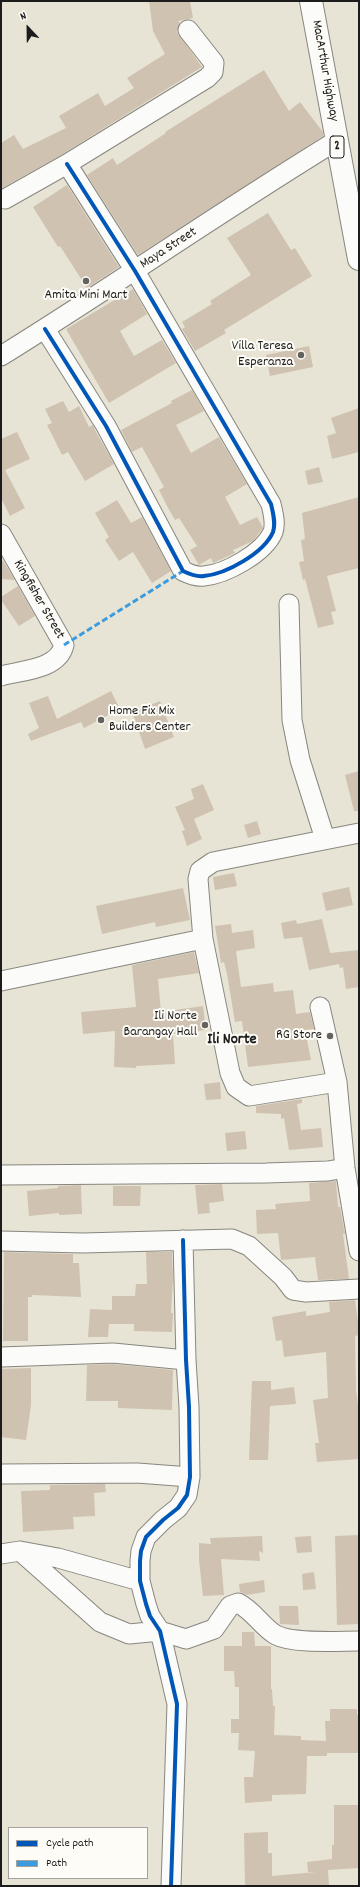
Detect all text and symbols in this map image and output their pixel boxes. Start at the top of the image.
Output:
north arrow [8,8,48,48]
text: N [18,8,29,25]
street label: MacArthur Highway [307,19,341,123]
road number: 2 [330,136,344,158]
street label: Maya Street [137,224,201,274]
marker: Amita Mini Mart [81,276,91,286]
place label: Amita Mini Mart [45,288,127,304]
place label: Villa Teresa Esperanza [232,339,293,372]
marker: Villa Teresa Esperanza [296,350,306,360]
street label: Kingfisher Street [8,557,68,643]
place label: Home Fix Mix Builders Center [109,704,191,736]
marker: Home Fix Mix Builders Center [96,715,106,725]
place label: Ili Norte Barangay Hall [124,1009,197,1042]
marker: Ili Norte Barangay Hall [200,1020,210,1030]
place label: RG Store [276,1028,322,1044]
district label: Ili Norte [207,1031,257,1051]
marker: RG Store [325,1031,335,1041]
legend [8,1827,148,1879]
text: Cycle path [46,1835,94,1852]
text: Path [46,1855,67,1872]

